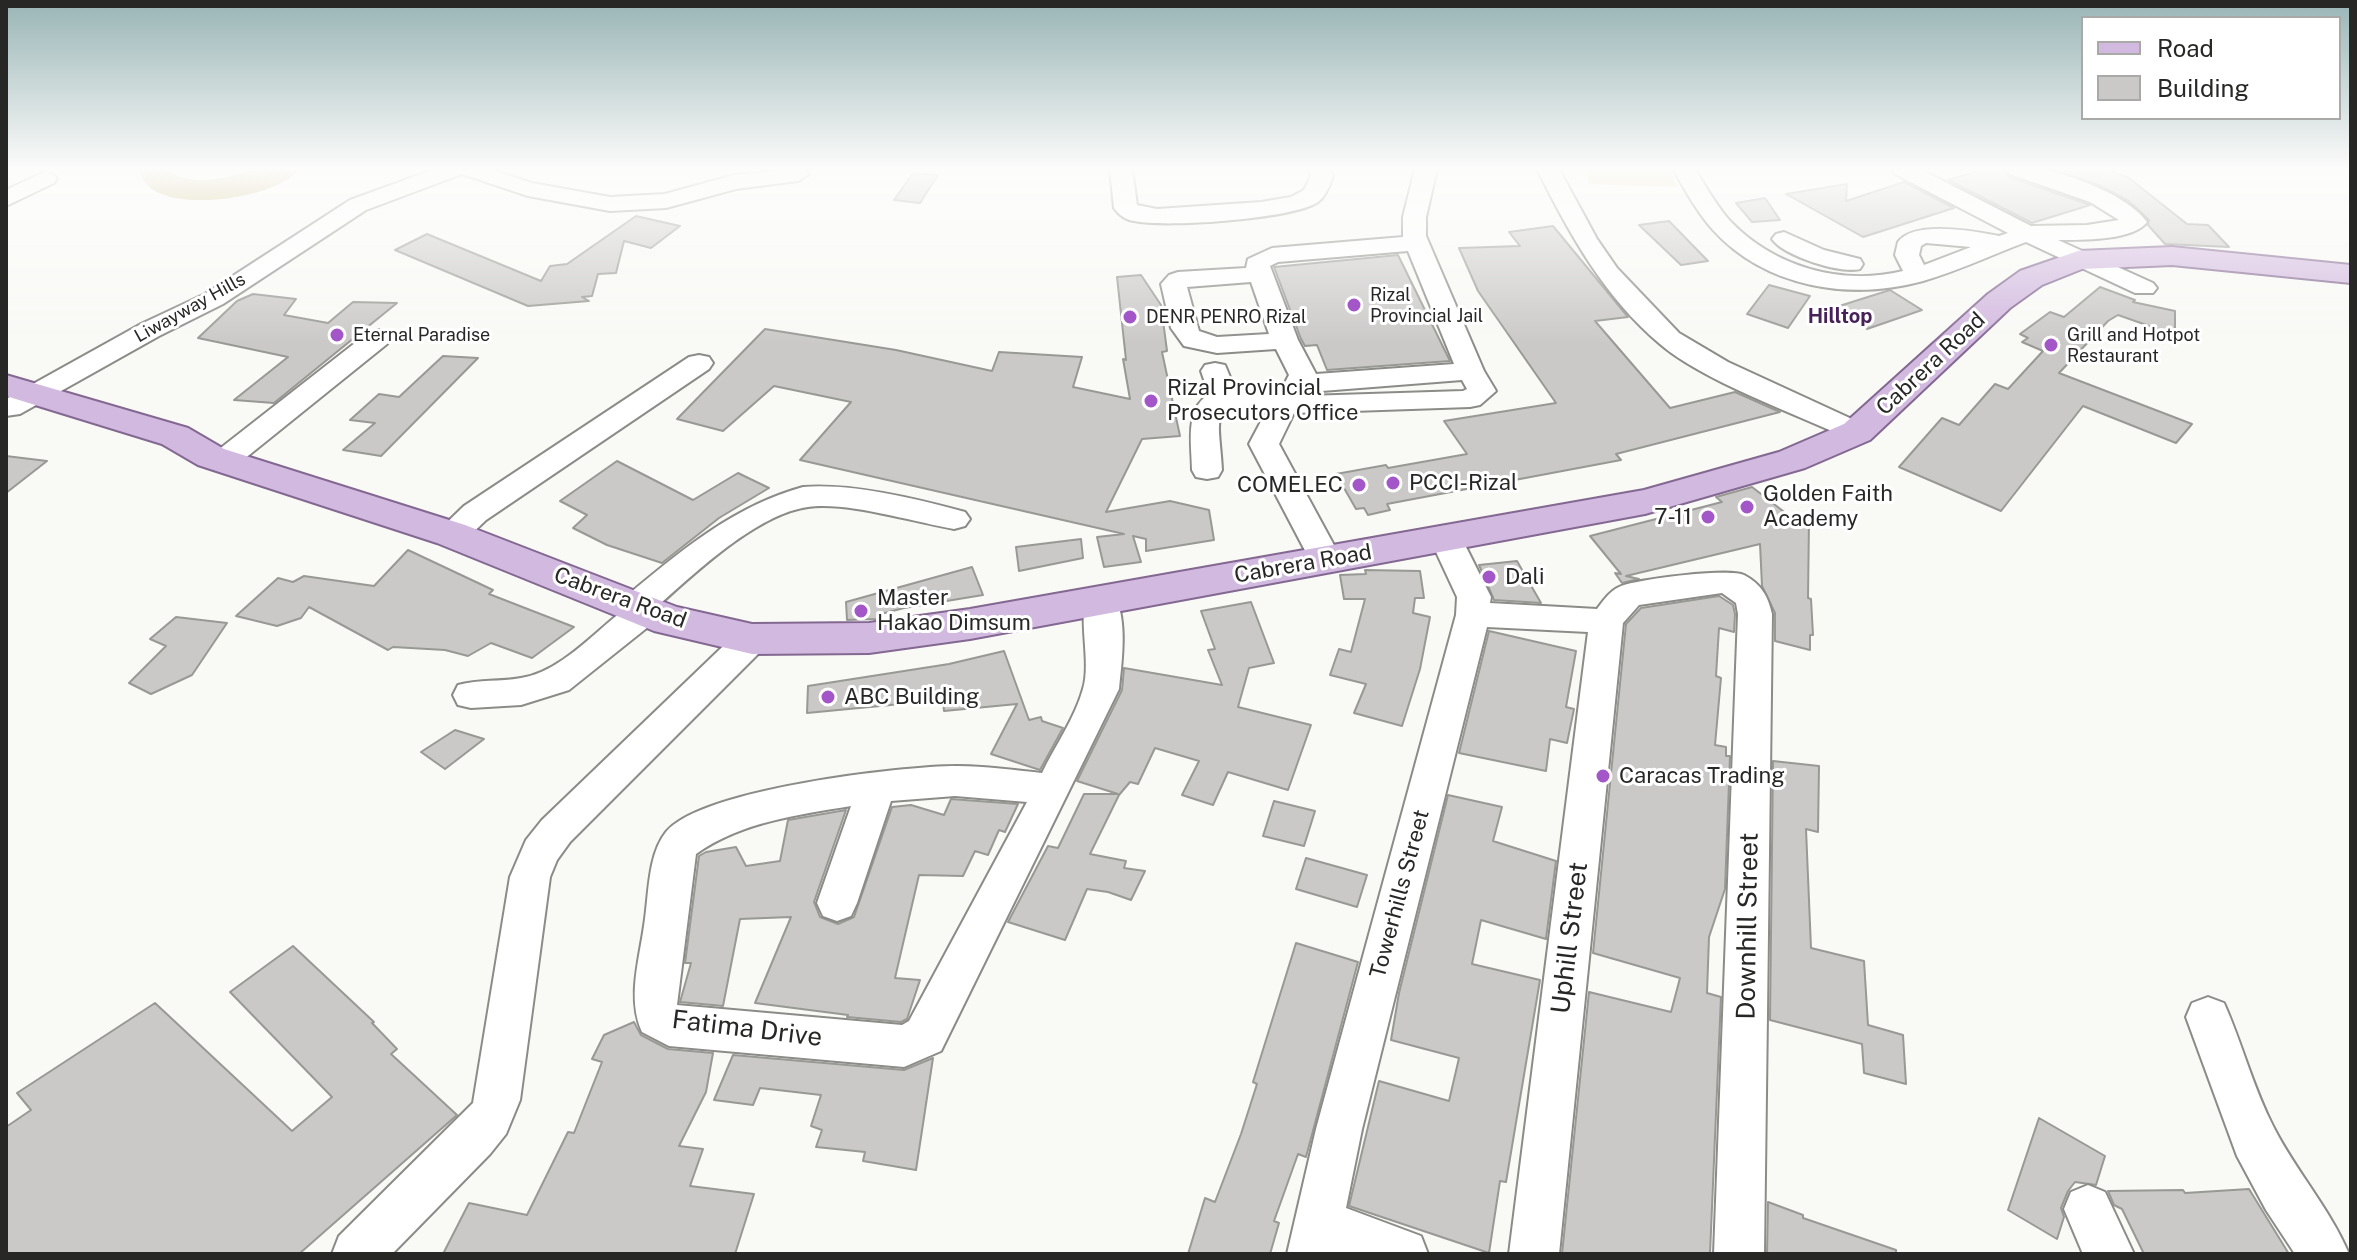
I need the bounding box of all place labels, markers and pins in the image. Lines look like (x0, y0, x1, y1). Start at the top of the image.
place label: Rizal Provincial Jail (1370, 284, 1483, 326)
marker: Rizal Provincial Jail (1345, 296, 1363, 314)
place label: DENR PENRO Rizal (1146, 306, 1306, 328)
marker: DENR PENRO Rizal (1121, 308, 1139, 326)
place label: Eternal Paradise (353, 324, 490, 346)
place label: Grill and Hotpot Restaurant (2067, 324, 2200, 366)
marker: Eternal Paradise (328, 326, 346, 344)
marker: Grill and Hotpot Restaurant (2042, 336, 2060, 354)
place label: Rizal Provincial Prosecutors Office (1167, 375, 1358, 426)
marker: Rizal Provincial Prosecutors Office (1142, 392, 1160, 410)
place label: PCCI-Rizal (1409, 470, 1518, 496)
place label: COMELEC (1237, 472, 1343, 498)
marker: PCCI-Rizal (1384, 474, 1402, 492)
marker: COMELEC (1350, 476, 1368, 494)
place label: Golden Faith Academy (1763, 481, 1893, 532)
marker: Golden Faith Academy (1738, 498, 1756, 516)
place label: 7-11 (1654, 504, 1692, 530)
marker: 7-11 (1699, 508, 1717, 526)
place label: Dali (1505, 564, 1544, 590)
marker: Dali (1480, 568, 1498, 586)
place label: Master Hakao Dimsum (877, 585, 1031, 636)
marker: Master Hakao Dimsum (852, 602, 870, 620)
place label: ABC Building (844, 684, 979, 710)
marker: ABC Building (819, 688, 837, 706)
place label: Caracas Trading (1619, 763, 1785, 789)
marker: Caracas Trading (1594, 767, 1612, 785)

